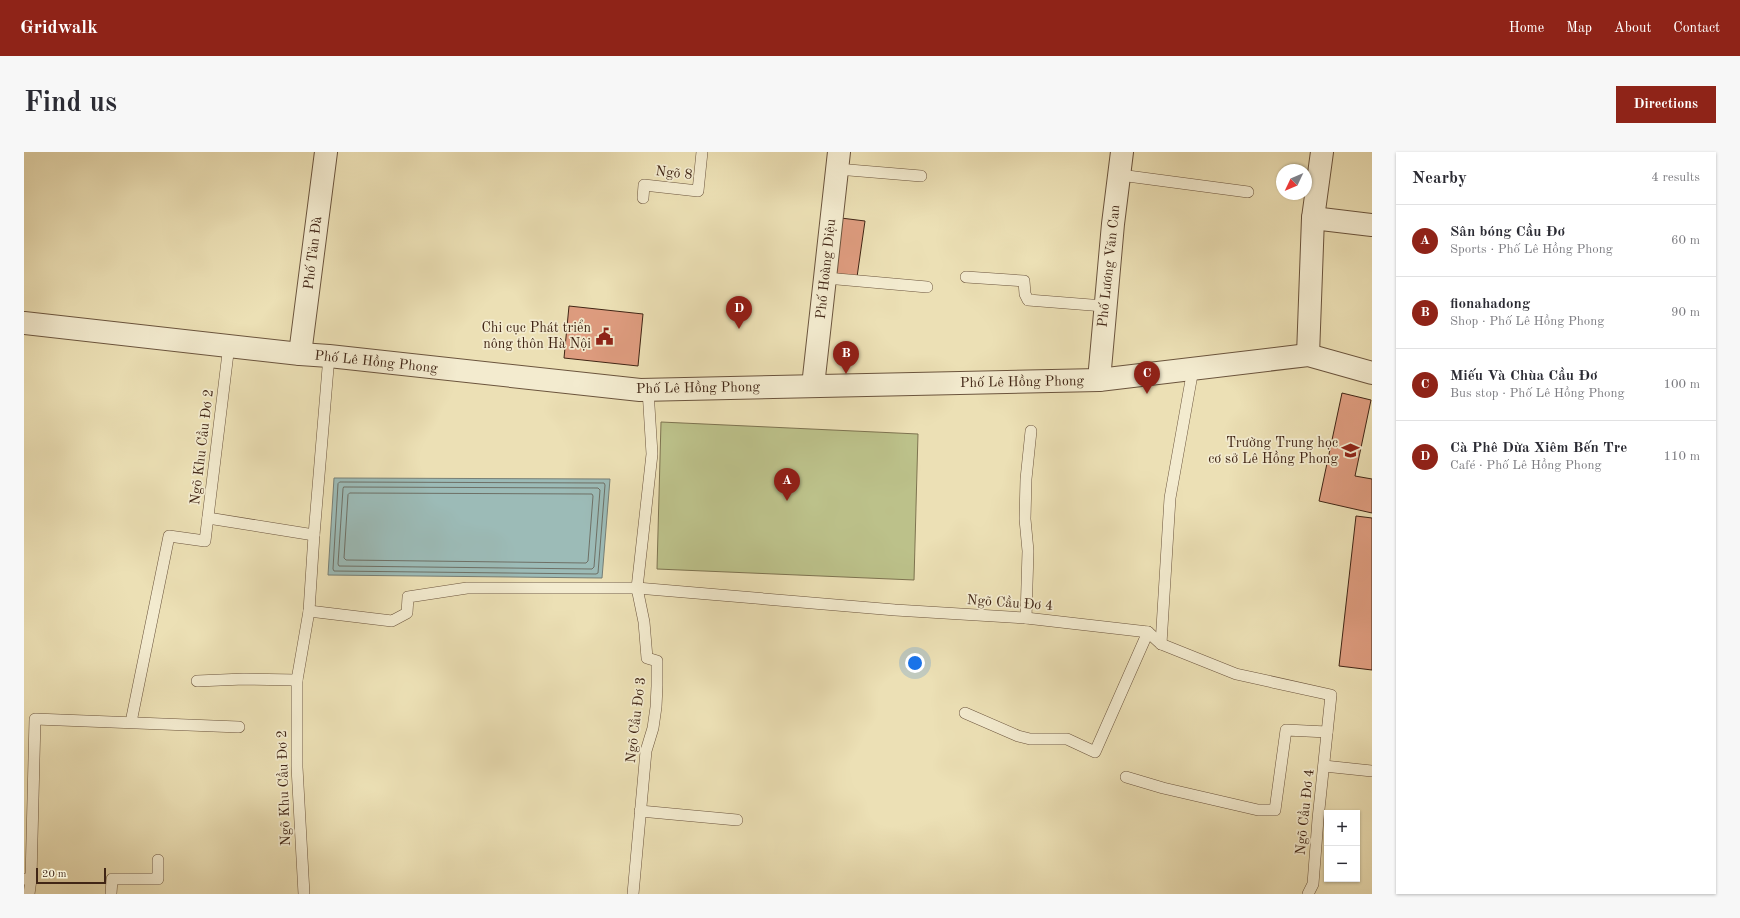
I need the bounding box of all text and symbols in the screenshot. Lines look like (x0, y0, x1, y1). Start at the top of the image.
text: Gridwalk (20, 19, 98, 38)
text: Home (1509, 21, 1544, 35)
text: Map (1566, 21, 1592, 35)
text: About (1614, 21, 1651, 35)
text: Contact (1673, 21, 1720, 35)
button: Directions (1616, 86, 1716, 123)
text: Find us (24, 90, 117, 118)
street label: Ngõ 8 (655, 164, 693, 182)
north arrow (1276, 164, 1312, 200)
text: Nearby (1412, 170, 1467, 187)
text: 4 results (1651, 171, 1700, 184)
street label: Phố Lương Văn Can (1095, 204, 1122, 328)
street label: Phố Tản Đà (301, 215, 324, 290)
street label: Phố Hoàng Diệu (813, 218, 838, 320)
text: Sân bóng Cầu Đơ (1450, 225, 1565, 240)
text: A (1420, 234, 1430, 247)
text: 60 m (1671, 234, 1700, 247)
text: Sports · Phố Lê Hồng Phong (1450, 243, 1613, 256)
pin: D (726, 296, 752, 329)
text: fionahadong (1450, 297, 1530, 312)
text: B (1420, 306, 1430, 319)
text: 90 m (1671, 306, 1700, 319)
text: Shop · Phố Lê Hồng Phong (1450, 315, 1604, 328)
place label: Chi cục Phát triển nông thôn Hà Nội (481, 319, 591, 351)
public building icon: Chi cục Phát triển nông thôn Hà Nội (594, 326, 614, 346)
pin: B (833, 341, 859, 374)
street label: Phố Lê Hồng Phong (314, 347, 439, 375)
pin: C (1134, 361, 1160, 394)
text: Miếu Và Chùa Cầu Đơ (1450, 369, 1598, 384)
street label: Phố Lê Hồng Phong (960, 372, 1085, 390)
street label: Phố Lê Hồng Phong (636, 378, 761, 396)
text: C (1421, 378, 1429, 391)
text: 100 m (1663, 378, 1700, 391)
text: Bus stop · Phố Lê Hồng Phong (1450, 387, 1625, 400)
street label: Ngõ Khu Cầu Đơ 2 (186, 388, 216, 506)
place label: Trường Trung học cơ sở Lê Hồng Phong (1208, 436, 1338, 466)
school or university icon: Trường Trung học cơ sở Lê Hồng Phong (1341, 441, 1361, 461)
text: Cà Phê Dừa Xiêm Bến Tre (1450, 441, 1627, 456)
text: D (1420, 450, 1430, 463)
text: 110 m (1663, 450, 1700, 463)
text: Café · Phố Lê Hồng Phong (1450, 459, 1601, 472)
pin: A (774, 468, 800, 501)
street label: Ngõ Cầu Đơ 4 (966, 591, 1054, 613)
your location (905, 653, 925, 673)
street label: Ngõ Cầu Đơ 3 (622, 676, 648, 764)
street label: Ngõ Khu Cầu Đơ 2 (273, 730, 293, 846)
street label: Ngõ Cầu Đơ 4 (1292, 768, 1316, 856)
map controls (1324, 810, 1360, 882)
button: + (1324, 810, 1360, 846)
button: − (1324, 846, 1360, 882)
scale bar (36, 866, 106, 885)
text: 20 m (42, 869, 67, 880)

